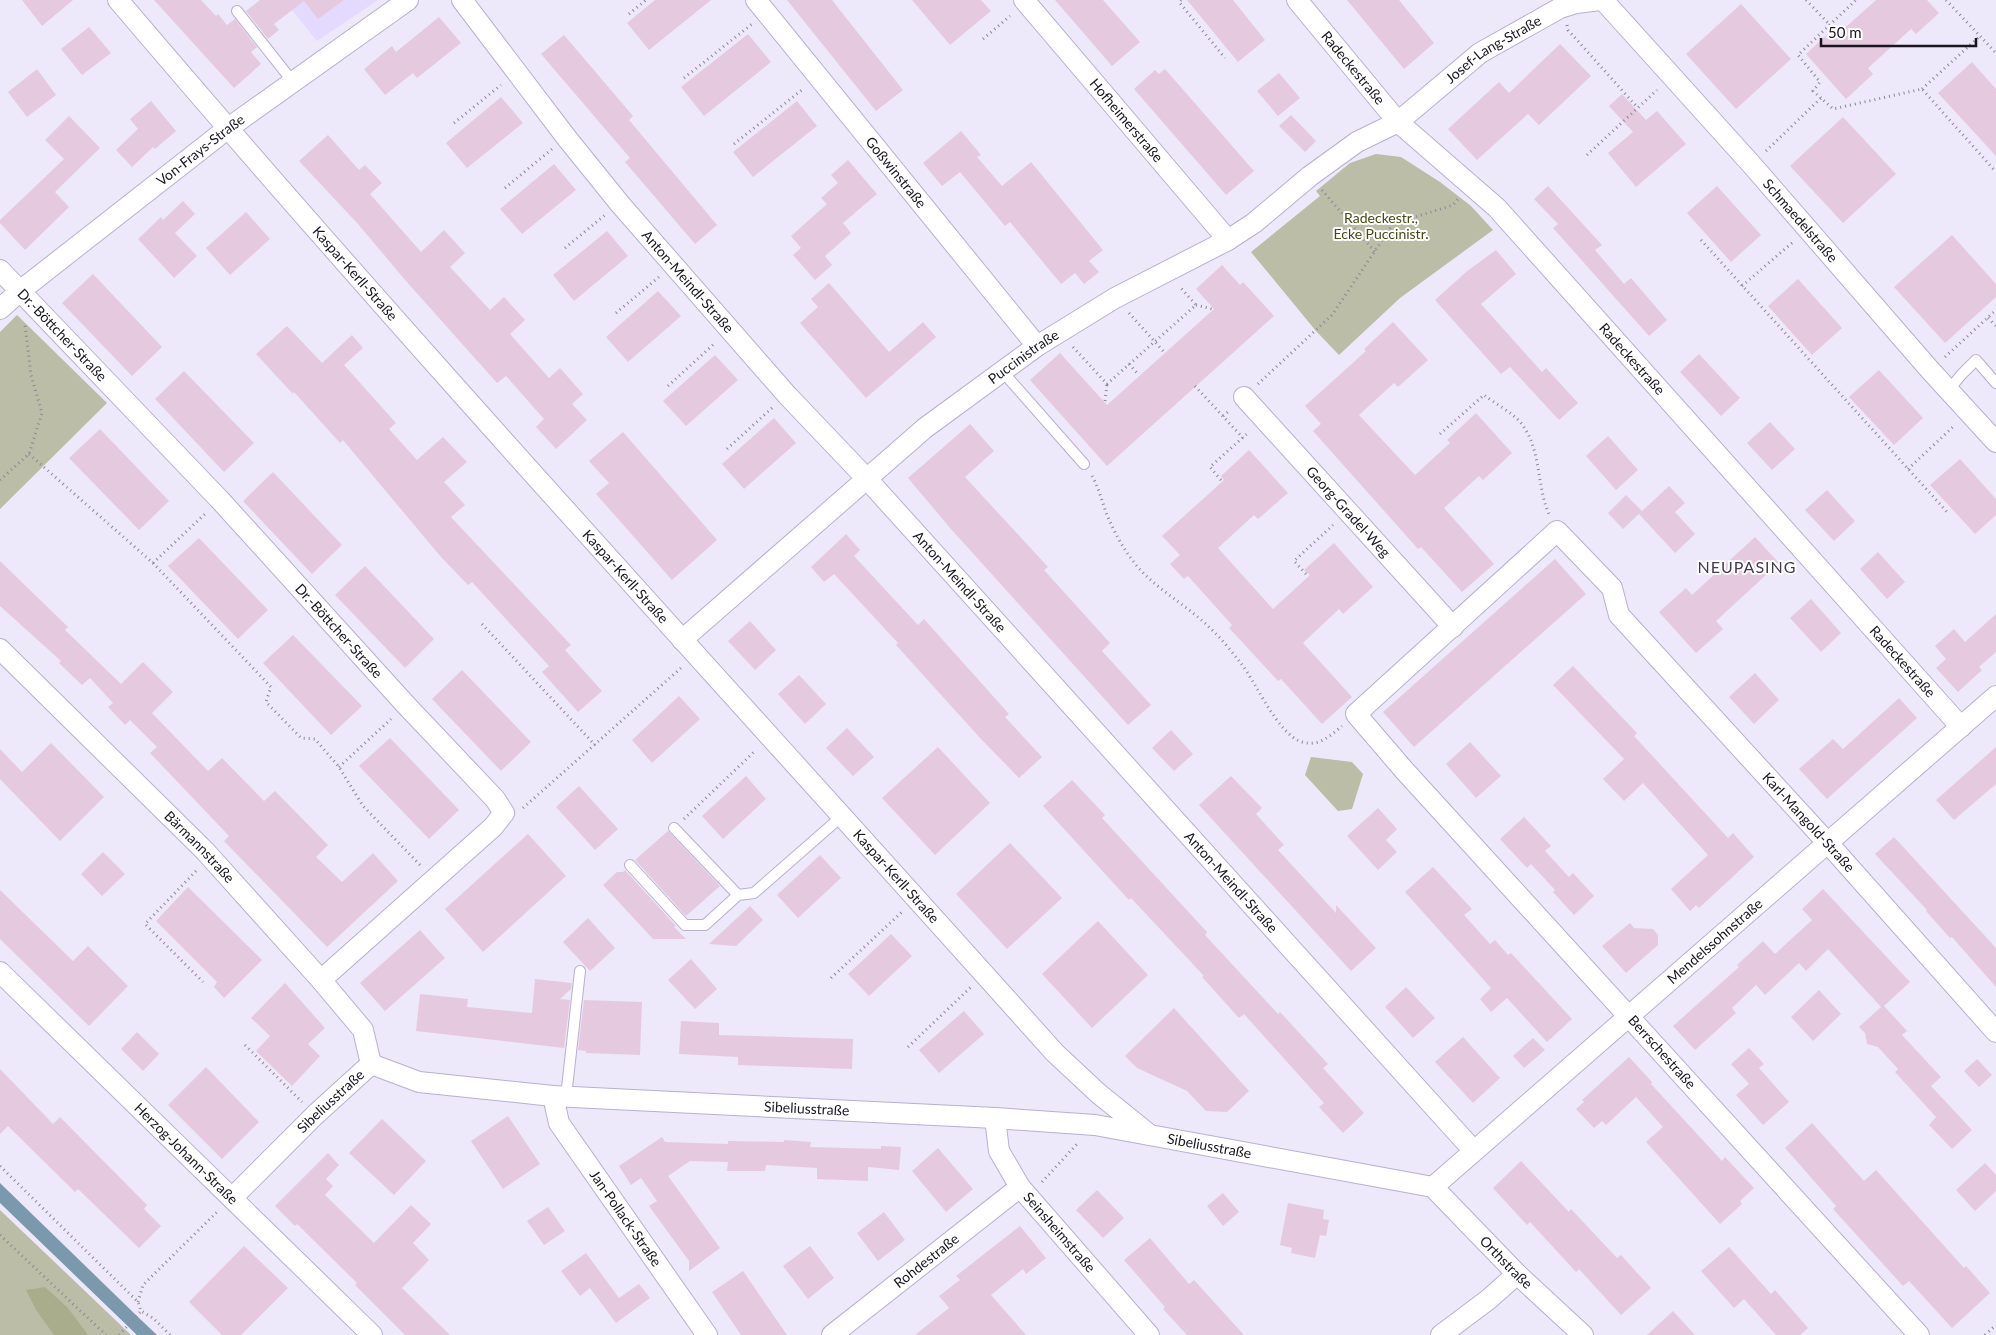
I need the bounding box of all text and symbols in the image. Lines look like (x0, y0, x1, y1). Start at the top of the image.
street label: Josef-Lang-Straße (1442, 11, 1544, 86)
scale bar (1821, 15, 1976, 47)
text: 50 m (1828, 23, 1862, 41)
street label: Radeckestraße (1318, 27, 1389, 108)
street label: Hofheimerstraße (1086, 75, 1167, 165)
street label: Von-Frays-Straße (153, 110, 248, 189)
street label: Goßwinstraße (862, 133, 930, 211)
street label: Schmaedelstraße (1760, 175, 1842, 266)
park label: Radeckestr., Ecke Puccinistr. (1334, 209, 1428, 242)
street label: Kaspar-Kerll-Straße (309, 223, 401, 324)
street label: Anton-Meindl-Straße (639, 226, 738, 336)
street label: Dr.-Böttcher-Straße (14, 285, 111, 384)
street label: Radeckestraße (1596, 319, 1669, 398)
street label: Puccinistraße (984, 326, 1062, 387)
street label: Georg-Gradel-Weg (1303, 462, 1394, 560)
street label: Kaspar-Kerll-Straße (579, 526, 672, 626)
street label: Anton-Meindl-Straße (910, 527, 1010, 635)
district label: NEUPASING (1698, 557, 1796, 576)
street label: Dr.-Böttcher-Straße (292, 580, 386, 681)
street label: Radeckestraße (1867, 622, 1939, 701)
street label: Karl-Mangold-Straße (1759, 769, 1859, 875)
street label: Bärmannstraße (161, 807, 238, 886)
street label: Kaspar-Kerll-Straße (850, 826, 943, 926)
street label: Anton-Meindl-Straße (1181, 828, 1282, 936)
street label: Mendelssohnstraße (1663, 895, 1766, 987)
street label: Berrschestraße (1625, 1011, 1700, 1092)
street label: Sibeliusstraße (293, 1066, 367, 1136)
street label: Sibeliusstraße (764, 1098, 850, 1119)
street label: Herzog-Johann-Straße (131, 1099, 242, 1207)
street label: Sibeliusstraße (1166, 1129, 1253, 1162)
street label: Jan-Pollack-Straße (586, 1167, 666, 1270)
street label: Seinsheimstraße (1020, 1188, 1099, 1276)
street label: Rohdestraße (890, 1230, 962, 1291)
street label: Orthstraße (1477, 1232, 1536, 1292)

